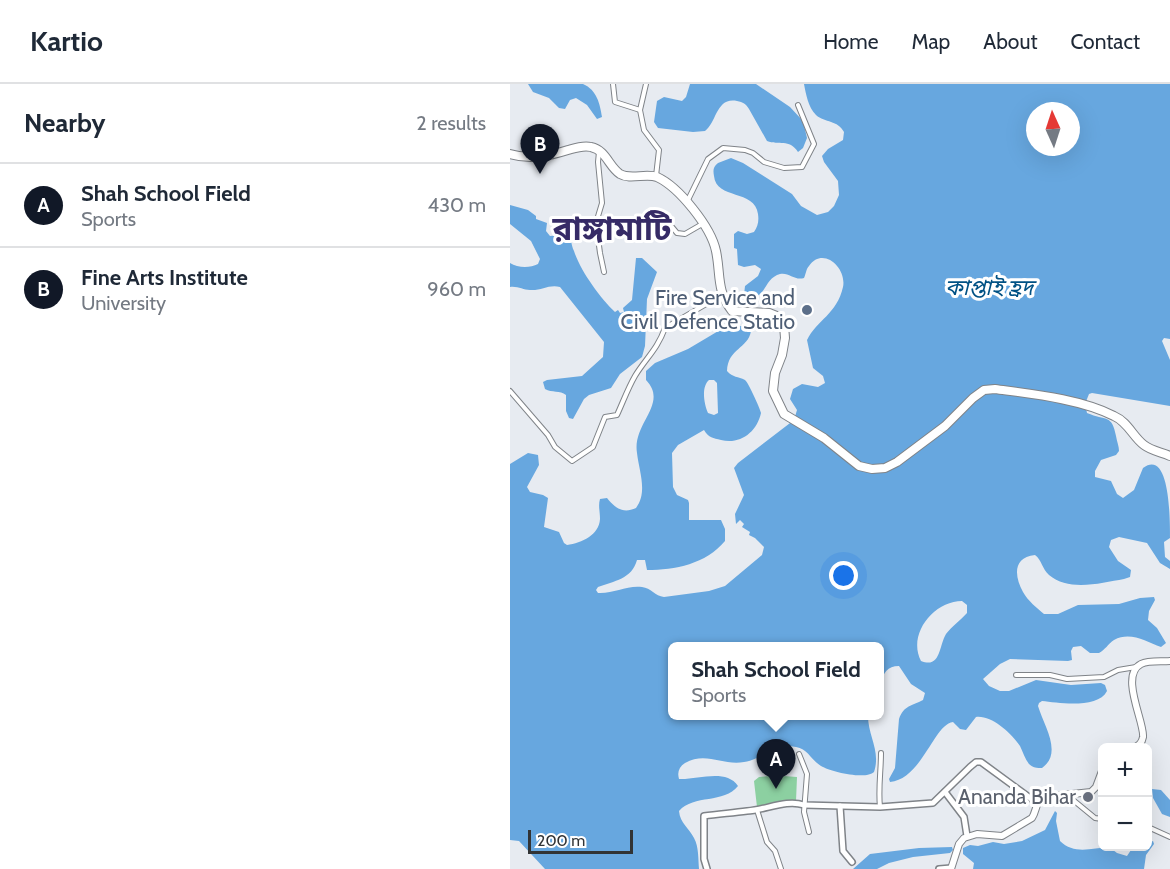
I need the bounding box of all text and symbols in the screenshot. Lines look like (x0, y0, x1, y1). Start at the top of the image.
text: Kartio (30, 24, 103, 58)
text: Home (823, 29, 879, 54)
text: Map (912, 29, 950, 54)
text: About (983, 29, 1037, 54)
text: Contact (1070, 29, 1140, 54)
north arrow (1026, 102, 1080, 156)
text: Nearby (24, 107, 105, 139)
text: 2 results (416, 111, 486, 135)
pin: B (520, 124, 560, 174)
text: Shah School Field (81, 180, 251, 207)
text: A (37, 193, 50, 217)
text: 430 m (428, 193, 486, 217)
text: Sports (81, 207, 136, 231)
district label: রাঙ্গামাটি (552, 208, 672, 248)
text: Fine Arts Institute (81, 264, 248, 291)
water label: কাপ্তাই হ্রদ (945, 274, 1037, 301)
text: B (37, 277, 50, 301)
text: 960 m (427, 277, 486, 301)
place label: Fire Service and Civil Defence Statio (621, 285, 795, 334)
text: University (81, 291, 166, 315)
marker: Fire Service and Civil Defence Statio (800, 303, 814, 317)
your location (829, 561, 858, 590)
popup (668, 642, 884, 720)
text: Shah School Field (691, 656, 861, 683)
text: Sports (691, 683, 746, 707)
pin: A (756, 740, 796, 789)
map controls (1098, 743, 1152, 851)
button: + (1098, 743, 1152, 797)
place label: Ananda Bihar (958, 784, 1076, 809)
marker: Ananda Bihar (1081, 790, 1095, 804)
button: − (1098, 797, 1152, 851)
scale bar (528, 827, 633, 854)
text: 200 m (537, 831, 585, 850)

